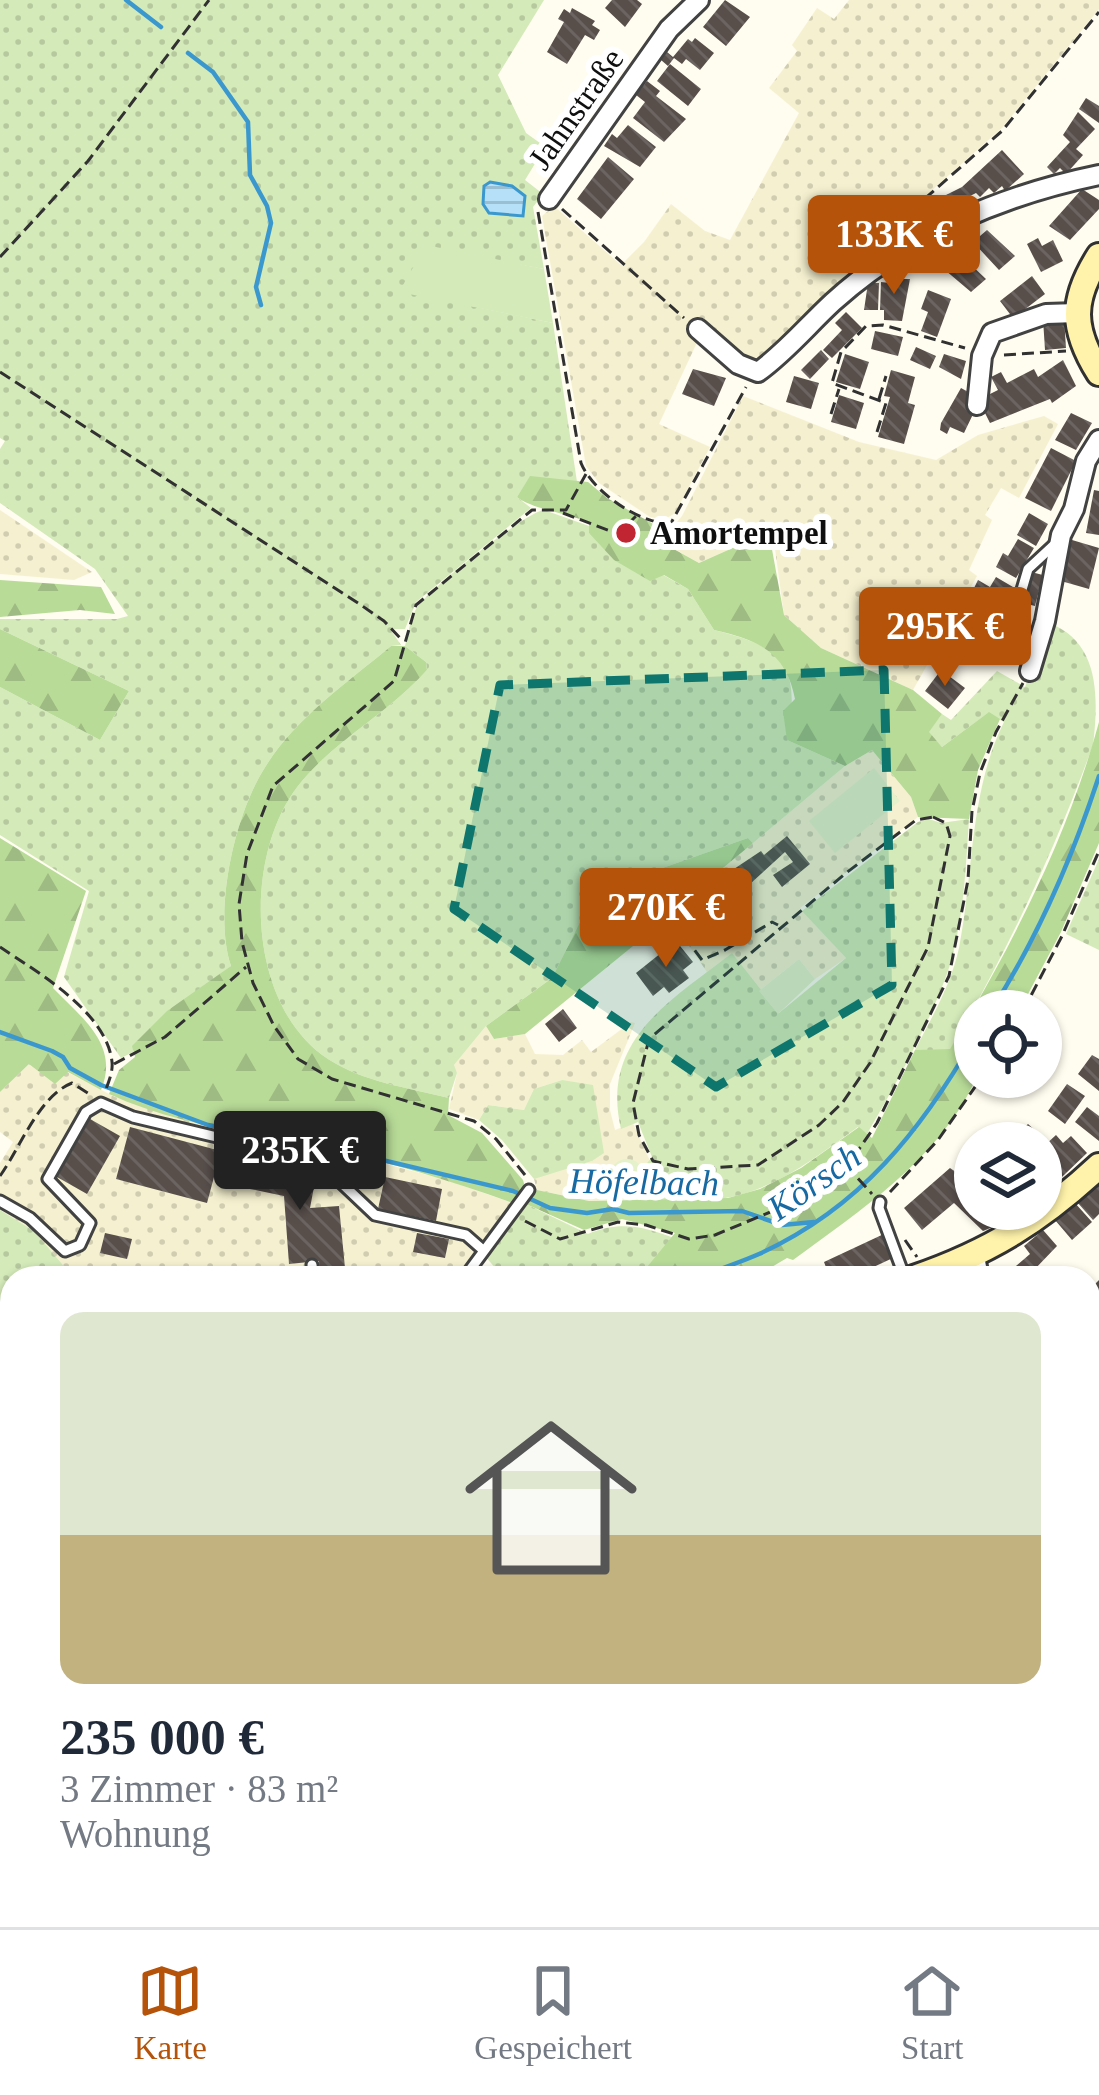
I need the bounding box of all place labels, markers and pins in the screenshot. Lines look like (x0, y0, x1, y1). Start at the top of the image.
pin: 133K € (796, 195, 992, 297)
place label: Amortempel (650, 515, 828, 551)
marker: Amortempel (613, 520, 639, 546)
pin: 295K € (847, 587, 1043, 689)
pin: 270K € (568, 868, 764, 970)
pin: 235K € (202, 1111, 398, 1213)

